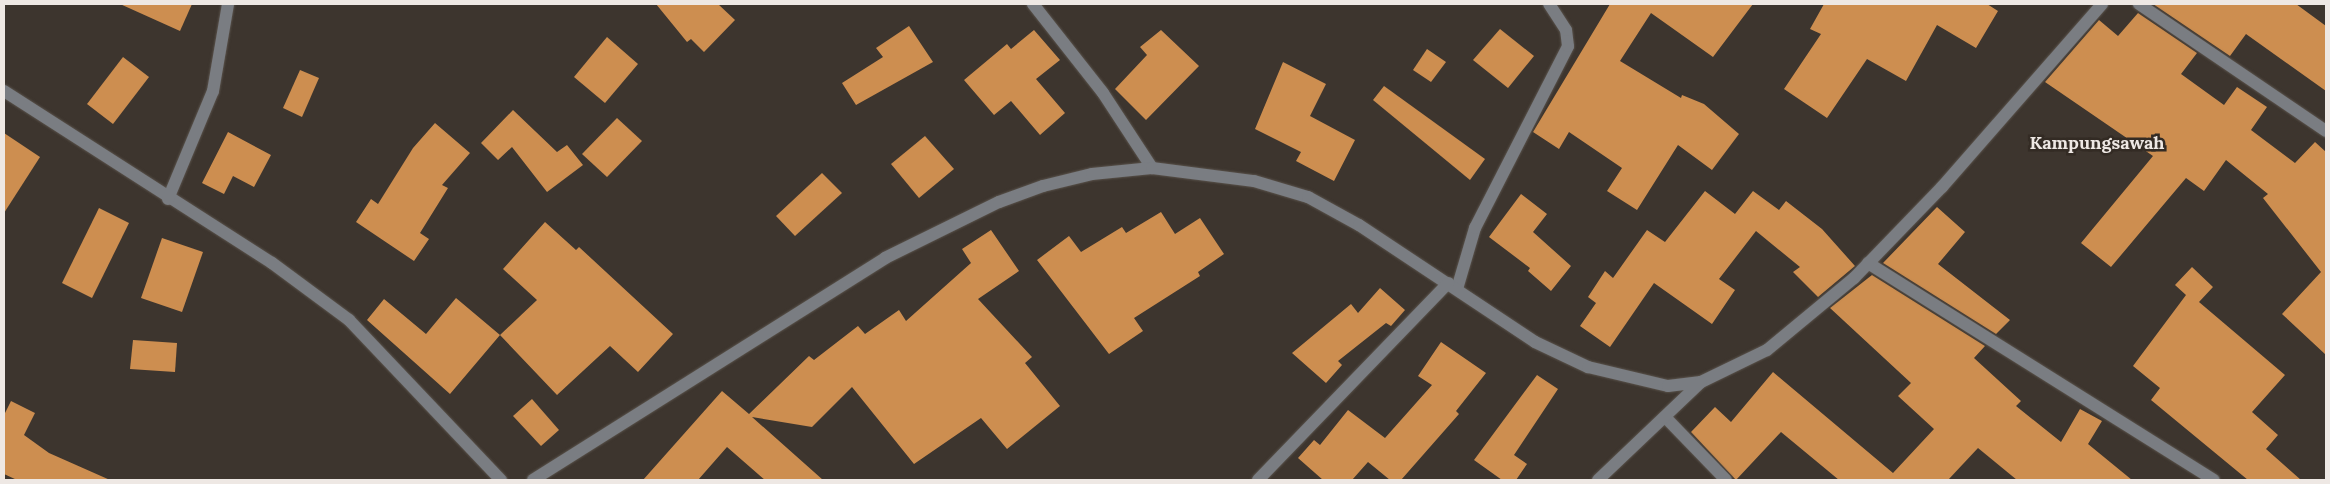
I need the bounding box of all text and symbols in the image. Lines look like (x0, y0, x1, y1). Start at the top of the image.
district label: Kampungsawah (2029, 132, 2165, 154)

